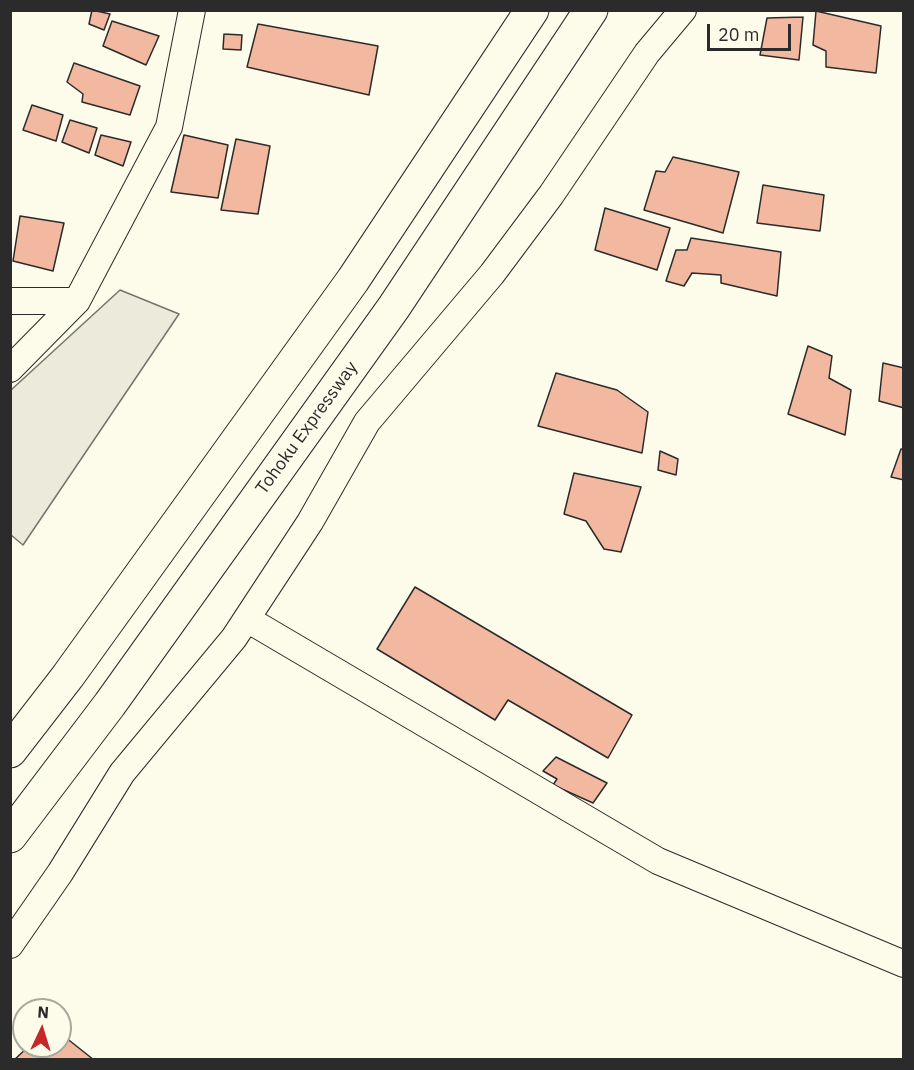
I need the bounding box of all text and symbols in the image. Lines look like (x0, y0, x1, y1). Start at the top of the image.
scale bar (710, 12, 794, 50)
text: 20 m (718, 23, 760, 46)
street label: Tohoku Expressway (251, 357, 363, 499)
north arrow (12, 998, 72, 1058)
text: N (37, 1002, 50, 1022)

